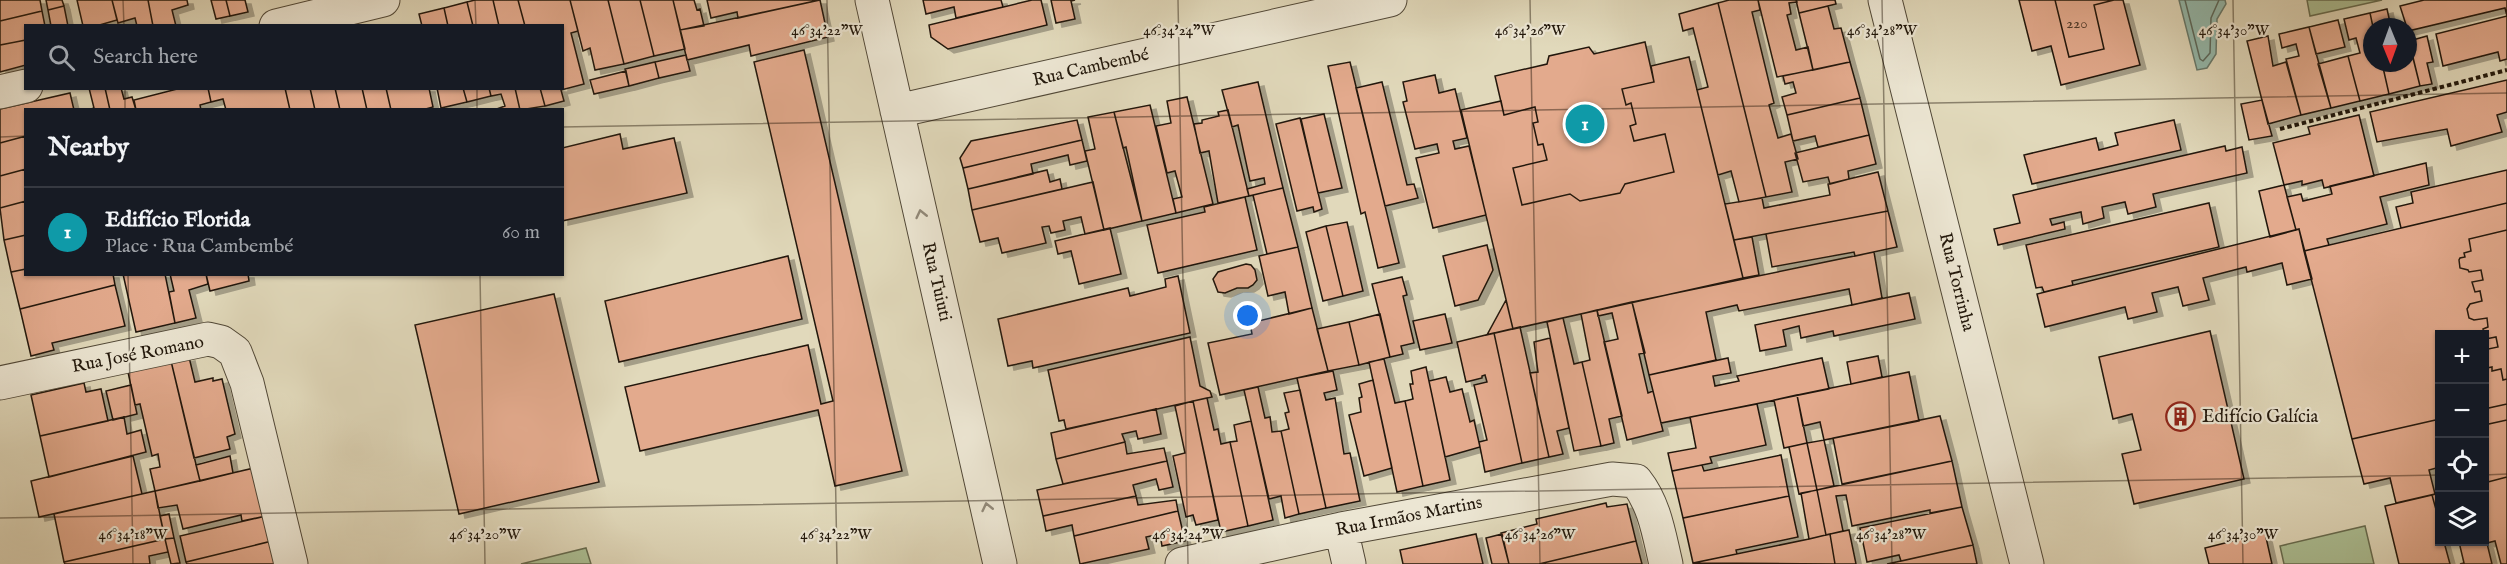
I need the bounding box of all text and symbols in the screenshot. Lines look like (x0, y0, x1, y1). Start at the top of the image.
house number: 220 (2066, 14, 2088, 33)
north arrow (2363, 18, 2417, 72)
text: 46°34'22"W (791, 21, 863, 40)
text: 46°34'24"W (1143, 21, 1216, 40)
text: 46°34'26"W (1495, 21, 1566, 40)
text: 46°34'28"W (1847, 21, 1918, 40)
text: 46°34'30"W (2199, 21, 2270, 40)
search box (24, 24, 564, 90)
icon: search (45, 41, 78, 74)
text: Search here (93, 43, 198, 71)
street label: Rua Cambembé (1031, 43, 1151, 93)
pin: 1 (1566, 102, 1604, 146)
text: Nearby (48, 131, 129, 164)
text: Edifício Florida (105, 206, 250, 234)
one-way arrow (915, 210, 928, 220)
text: 1 (64, 220, 71, 245)
text: 60 m (502, 220, 540, 245)
street label: Rua Torrinha (1933, 230, 1979, 334)
text: Place · Rua Cambembé (105, 234, 294, 259)
street label: Rua Tuiuti (916, 240, 956, 324)
your location (1233, 301, 1262, 330)
map controls (2435, 330, 2489, 546)
button: + (2435, 330, 2489, 384)
street label: Rua José Romano (70, 331, 206, 379)
button: − (2435, 384, 2489, 438)
building icon: Edifício Galícia (2165, 401, 2197, 433)
place label: Edifício Galícia (2202, 406, 2319, 429)
button: locate (2435, 438, 2489, 492)
street label: Rua Irmãos Martins (1334, 492, 1484, 542)
button: layers (2435, 492, 2489, 546)
one-way arrow (982, 502, 995, 512)
text: 46°34'18"W (99, 525, 168, 544)
text: 46°34'20"W (449, 525, 522, 544)
text: 46°34'22"W (800, 525, 872, 544)
text: 46°34'24"W (1152, 525, 1225, 544)
text: 46°34'26"W (1505, 525, 1576, 544)
text: 46°34'28"W (1856, 525, 1927, 544)
text: 46°34'30"W (2208, 525, 2279, 544)

